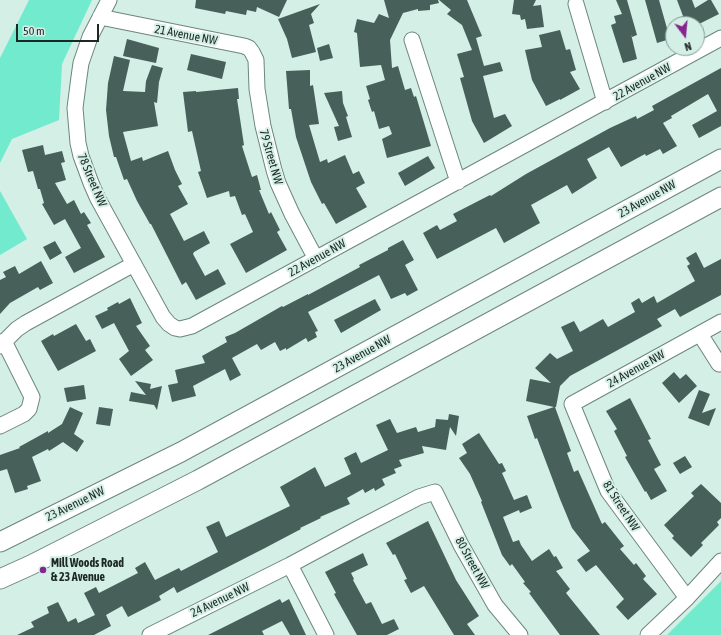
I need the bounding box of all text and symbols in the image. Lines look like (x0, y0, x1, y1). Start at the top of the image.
scale bar (18, 16, 101, 42)
north arrow (665, 16, 705, 56)
street label: 21 Avenue NW (153, 22, 219, 48)
text: 50 m (23, 24, 45, 38)
text: N (683, 40, 693, 53)
street label: 22 Avenue NW (611, 60, 673, 104)
street label: 79 Street NW (256, 128, 286, 186)
street label: 78 Street NW (74, 151, 110, 209)
street label: 23 Avenue NW (616, 177, 678, 221)
street label: 22 Avenue NW (286, 236, 348, 280)
street label: 23 Avenue NW (331, 332, 393, 376)
street label: 24 Avenue NW (605, 347, 667, 391)
street label: 81 Street NW (600, 478, 642, 534)
street label: 23 Avenue NW (43, 484, 107, 524)
street label: 80 Street NW (452, 535, 492, 591)
place label: Mill Woods Road & 23 Avenue (51, 556, 124, 584)
marker: Mill Woods Road & 23 Avenue (38, 565, 48, 575)
street label: 24 Avenue NW (188, 580, 252, 620)

